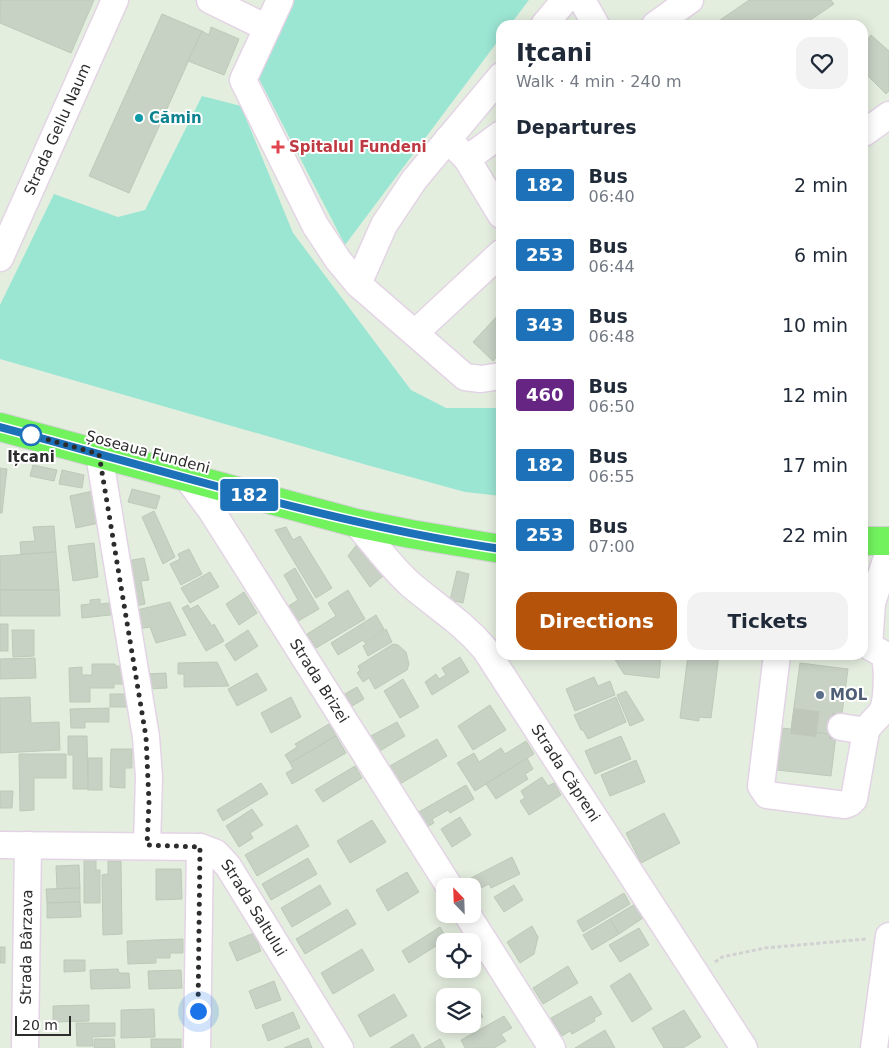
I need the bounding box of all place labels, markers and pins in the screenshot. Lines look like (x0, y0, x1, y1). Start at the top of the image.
place label: Cămin (149, 109, 202, 127)
marker: Cămin (133, 112, 145, 124)
place label: Spitalul Fundeni (289, 138, 427, 156)
marker: Spitalul Fundeni (271, 140, 285, 154)
marker: Ițcani (20, 424, 42, 446)
place label: Ițcani (7, 448, 55, 466)
place label: MOL (830, 686, 868, 704)
marker: MOL (814, 689, 826, 701)

